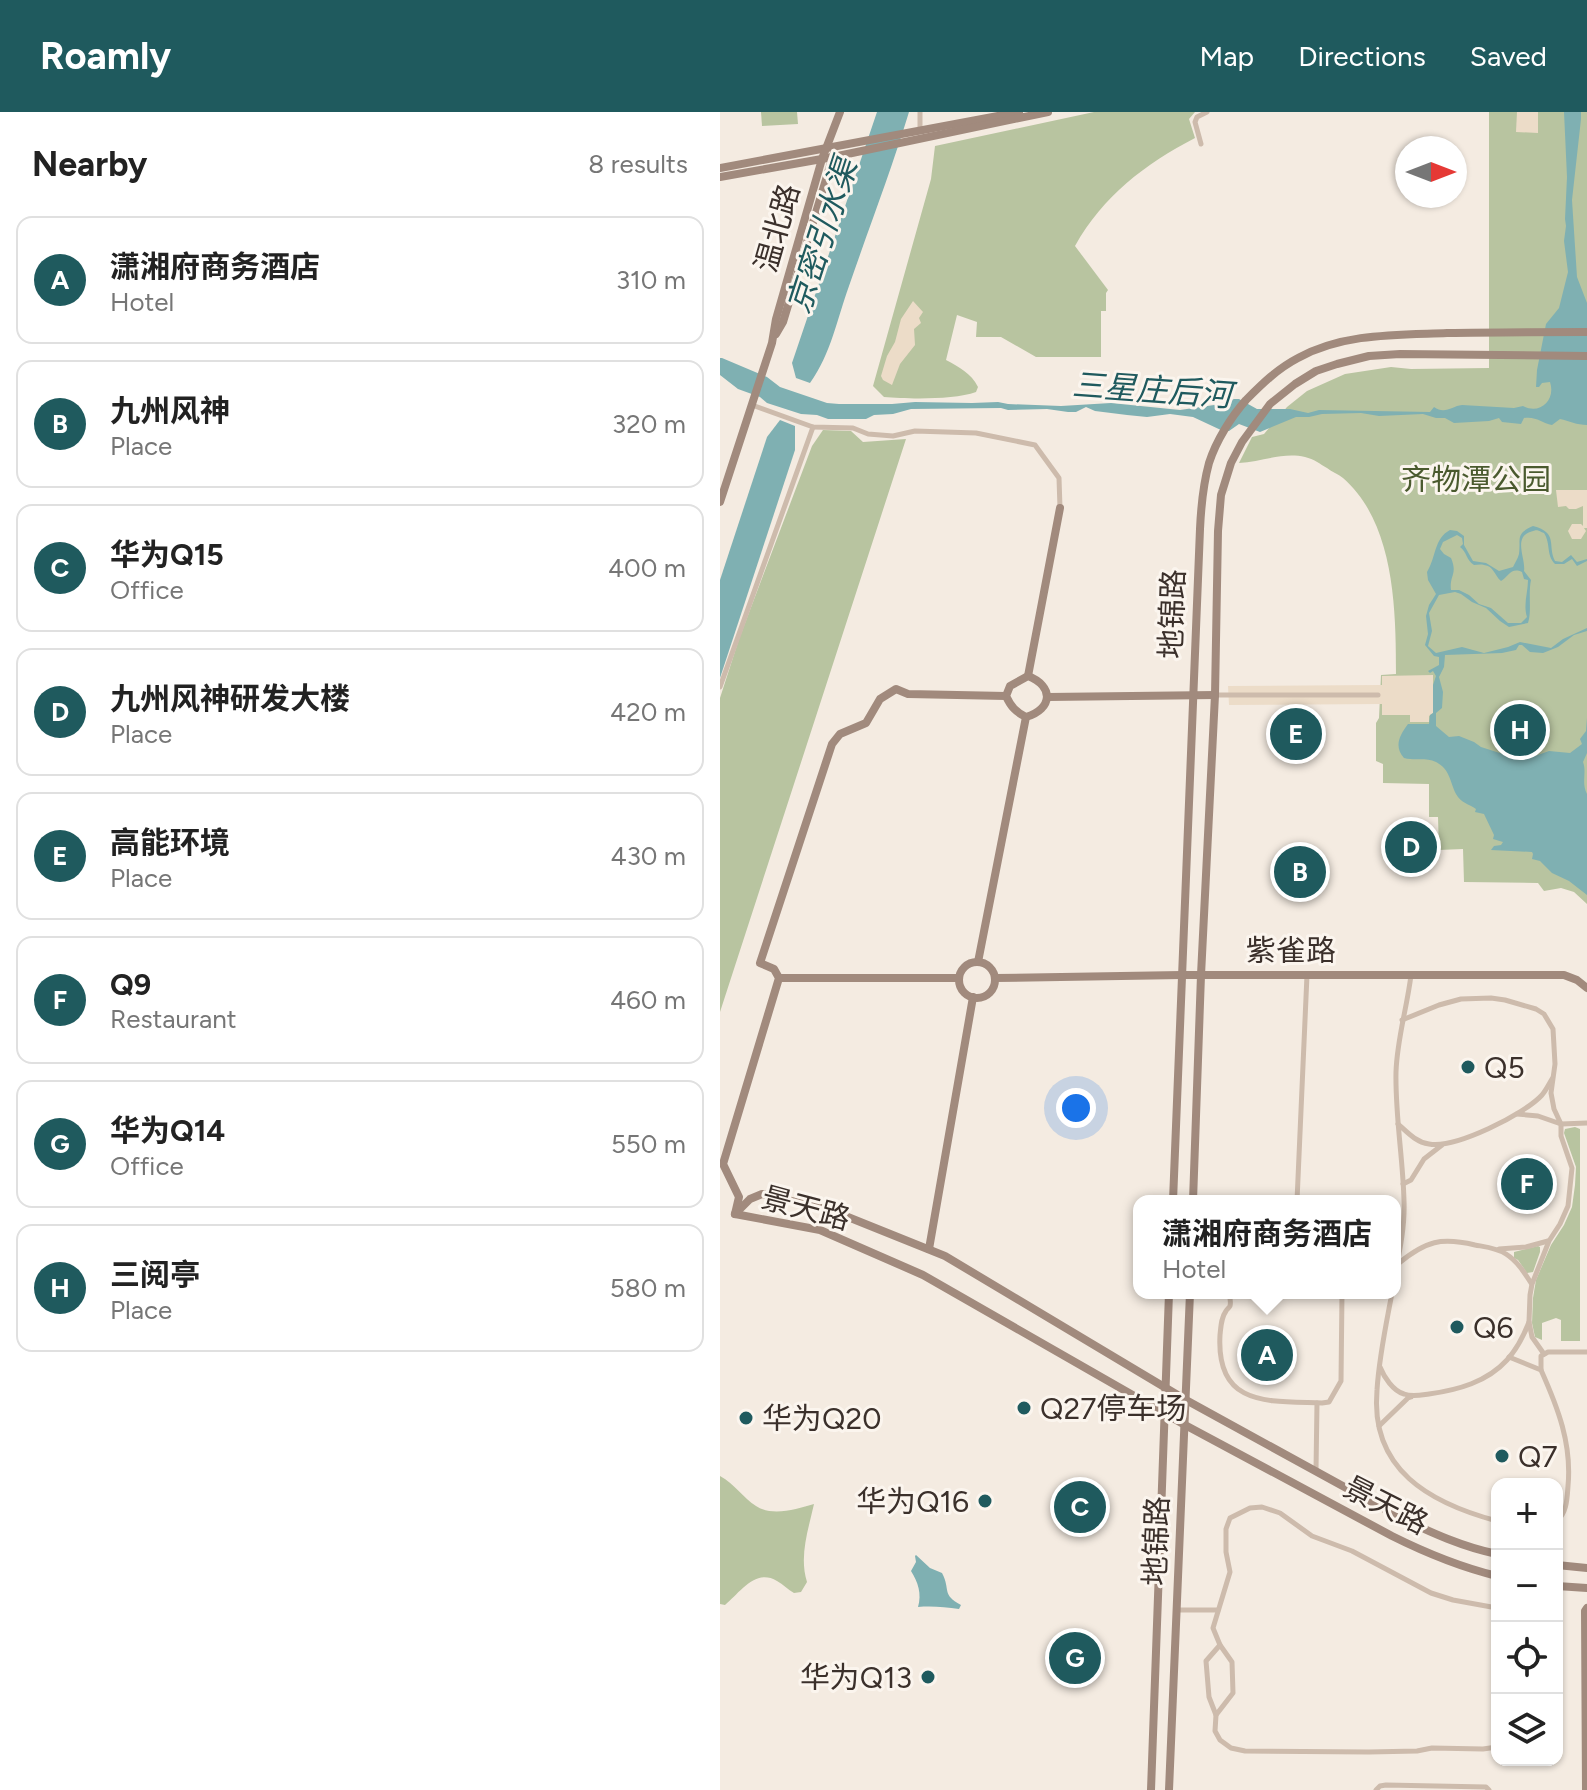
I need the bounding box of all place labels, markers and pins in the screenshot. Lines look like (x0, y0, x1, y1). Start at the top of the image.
pin: H (1494, 700, 1546, 760)
pin: E (1270, 704, 1322, 764)
pin: D (1385, 817, 1437, 877)
pin: B (1274, 842, 1326, 902)
place label: Q5 (1484, 1049, 1525, 1086)
marker: Q5 (1459, 1058, 1477, 1076)
pin: F (1501, 1154, 1553, 1214)
place label: Q6 (1473, 1309, 1513, 1346)
marker: Q6 (1448, 1318, 1466, 1336)
pin: A (1241, 1325, 1293, 1385)
place label: Q27停车场 (1040, 1390, 1186, 1427)
marker: Q27停车场 (1015, 1399, 1033, 1417)
place label: 华为Q20 (762, 1400, 881, 1437)
marker: 华为Q20 (737, 1409, 755, 1427)
place label: Q7 (1518, 1438, 1558, 1475)
marker: Q7 (1493, 1447, 1511, 1465)
pin: C (1054, 1477, 1106, 1537)
place label: 华为Q16 (856, 1483, 969, 1520)
marker: 华为Q16 (976, 1492, 994, 1510)
pin: G (1049, 1628, 1101, 1688)
place label: 华为Q13 (800, 1659, 912, 1696)
marker: 华为Q13 (919, 1668, 937, 1686)

